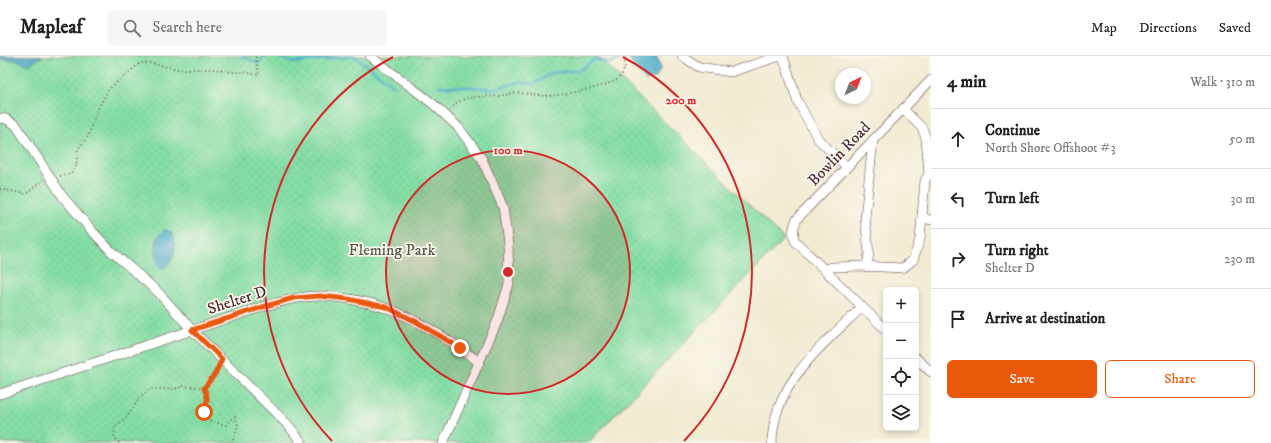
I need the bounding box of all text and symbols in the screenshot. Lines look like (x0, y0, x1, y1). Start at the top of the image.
search box (107, 10, 387, 46)
text: Mapleaf (20, 16, 83, 39)
icon: search (121, 17, 143, 39)
text: Search here (153, 18, 222, 37)
text: Map (1091, 19, 1117, 37)
text: Directions (1139, 19, 1197, 37)
text: Saved (1219, 19, 1251, 37)
north arrow (835, 68, 871, 104)
text: 4 min (947, 71, 986, 93)
text: Walk · 310 m (1190, 74, 1255, 90)
text: 200 m (666, 93, 696, 108)
street label: Bowlin Road (803, 118, 875, 190)
text: Continue (985, 121, 1040, 140)
icon: ahead (947, 128, 969, 150)
text: 50 m (1229, 131, 1255, 147)
text: North Shore Offshoot #3 (985, 140, 1116, 156)
text: 100 m (494, 143, 522, 158)
icon: left (947, 188, 969, 210)
text: Turn left (985, 189, 1039, 208)
text: 30 m (1231, 191, 1255, 207)
park label: Fleming Park (349, 240, 435, 260)
text: Turn right (985, 241, 1048, 260)
icon: right (947, 248, 969, 270)
text: 230 m (1224, 251, 1255, 267)
text: Shelter D (985, 260, 1035, 276)
centre of rings (501, 265, 515, 279)
street label: Shelter D (205, 281, 269, 319)
map controls (883, 287, 919, 431)
button: + (883, 287, 919, 323)
icon: arrive (947, 308, 969, 330)
text: Arrive at destination (985, 309, 1105, 328)
button: − (883, 323, 919, 359)
route end (451, 339, 469, 357)
button: locate (883, 359, 919, 395)
button: Save (947, 360, 1097, 398)
button: Share (1105, 360, 1255, 398)
button: layers (883, 395, 919, 431)
route start (195, 403, 213, 421)

